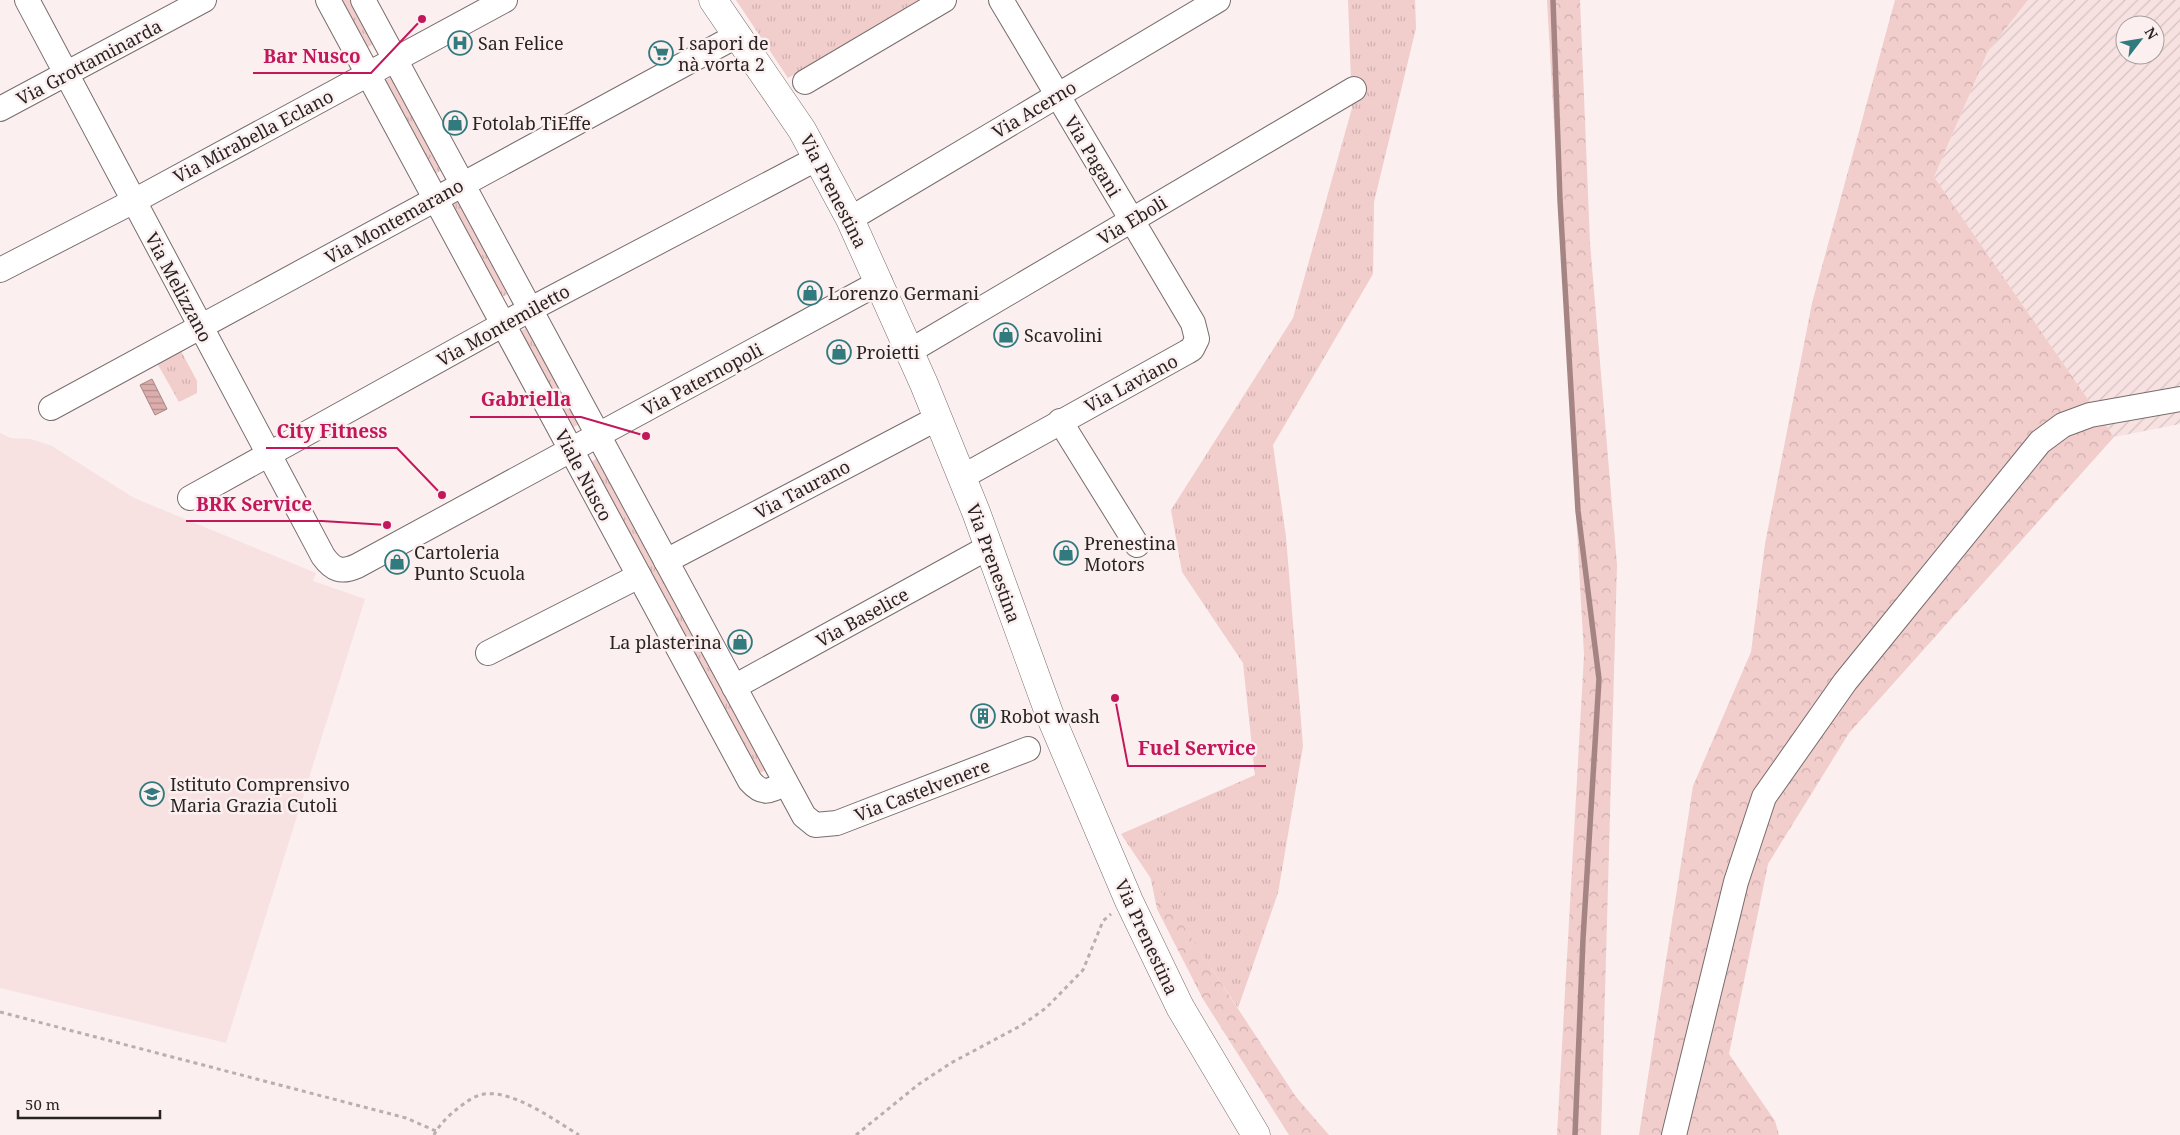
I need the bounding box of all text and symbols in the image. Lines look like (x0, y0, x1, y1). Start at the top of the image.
street label: Via Grottaminarda (12, 14, 166, 110)
north arrow (2115, 15, 2165, 65)
text: N (2141, 23, 2163, 43)
hospital icon: San Felice (447, 30, 473, 56)
place label: San Felice (478, 31, 564, 55)
place label: I sapori de nà vorta 2 (678, 31, 769, 76)
callout: Bar Nusco (253, 39, 371, 73)
supermarket icon: I sapori de nà vorta 2 (648, 40, 674, 66)
text: Bar Nusco (263, 43, 361, 69)
street label: Via Acerno (988, 75, 1080, 143)
street label: Via Mirabella Eclano (169, 84, 337, 188)
shop icon: Fotolab TiEffe (442, 110, 468, 136)
place label: Fotolab TiEffe (472, 111, 591, 135)
street label: Via Pagani (1059, 111, 1127, 201)
street label: Via Prenestina (795, 130, 873, 252)
street label: Via Montemarano (320, 173, 468, 269)
street label: Via Eboli (1093, 190, 1171, 250)
street label: Via Melizzano (140, 228, 218, 346)
street label: Via Montemiletto (432, 278, 574, 372)
shop icon: Lorenzo Germani (797, 280, 823, 306)
place label: Lorenzo Germani (828, 281, 979, 305)
shop icon: Scavolini (993, 322, 1019, 348)
place label: Scavolini (1024, 323, 1103, 347)
street label: Via Paternopoli (638, 337, 767, 421)
shop icon: Proietti (826, 339, 852, 365)
place label: Proietti (856, 340, 920, 364)
street label: Via Laviano (1080, 348, 1182, 418)
callout: Gabriella (470, 383, 581, 417)
text: Gabriella (481, 386, 571, 412)
callout: City Fitness (266, 414, 397, 448)
text: City Fitness (276, 418, 388, 444)
street label: Viale Nusco (550, 425, 618, 525)
street label: Via Taurano (750, 454, 854, 524)
callout: BRK Service (186, 487, 322, 521)
text: BRK Service (196, 491, 312, 517)
street label: Via Prenestina (961, 500, 1027, 626)
place label: Prenestina Motors (1084, 531, 1176, 576)
place label: Cartoleria Punto Scuola (414, 540, 526, 585)
shop icon: Prenestina Motors (1053, 540, 1079, 566)
shop icon: Cartoleria Punto Scuola (384, 549, 410, 575)
street label: Via Baselice (811, 582, 913, 652)
shop icon: La plasterina (727, 629, 753, 655)
place label: La plasterina (609, 630, 722, 654)
building icon: Robot wash (970, 703, 996, 729)
place label: Robot wash (1000, 704, 1100, 728)
callout: Fuel Service (1128, 732, 1266, 766)
text: Fuel Service (1138, 735, 1256, 761)
street label: Via Castelvenere (851, 753, 993, 827)
place label: Istituto Comprensivo Maria Grazia Cutoli (170, 772, 350, 817)
school or university icon: Istituto Comprensivo Maria Grazia Cutoli (139, 781, 165, 807)
street label: Via Prenestina (1110, 875, 1184, 999)
scale bar (18, 1088, 160, 1120)
text: 50 m (25, 1094, 60, 1114)

